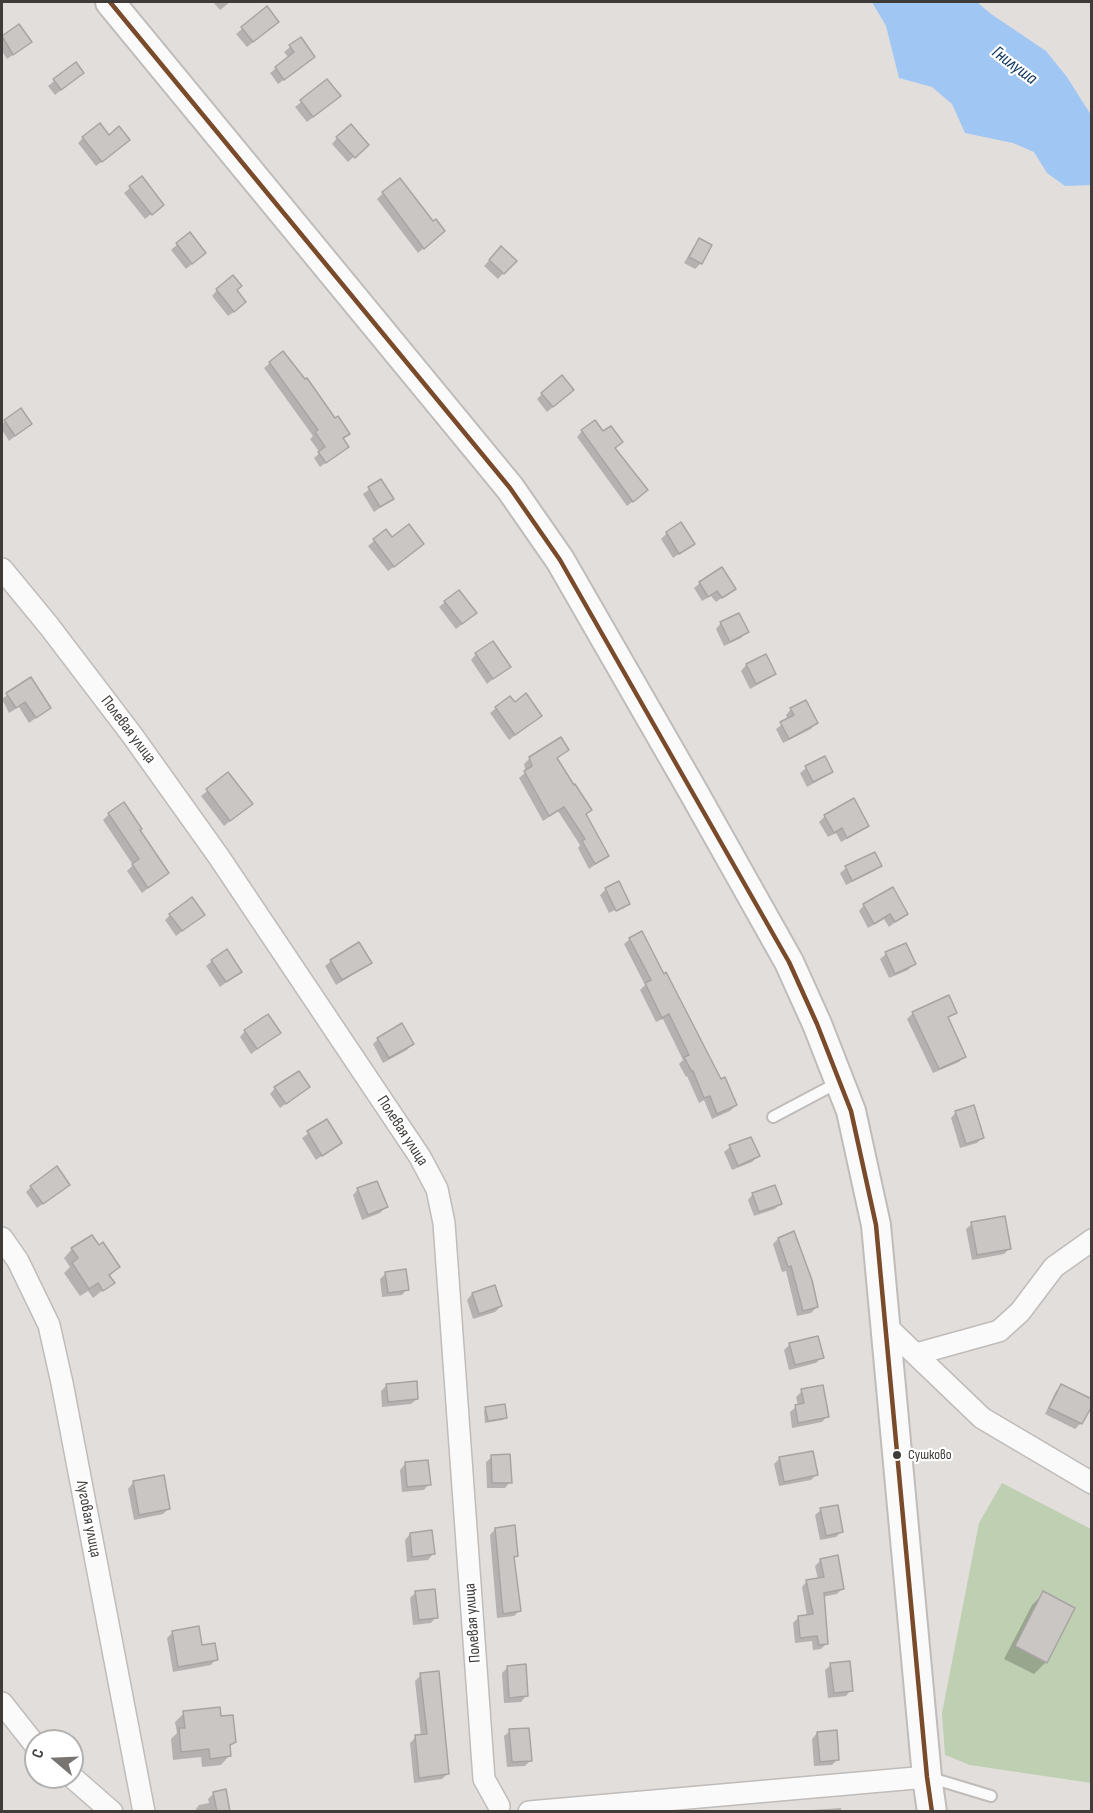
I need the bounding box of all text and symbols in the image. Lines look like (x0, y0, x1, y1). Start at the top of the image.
water label: Гнилуша (987, 42, 1041, 90)
street label: Полевая улица (96, 692, 160, 768)
street label: Полевая улица (372, 1092, 432, 1170)
place label: Сушково (908, 1447, 952, 1463)
marker: Сушково (891, 1449, 903, 1461)
street label: Луговая улица (71, 1479, 105, 1559)
street label: Полевая улица (461, 1583, 485, 1663)
north arrow (24, 1729, 84, 1789)
text: С (28, 1747, 49, 1761)

